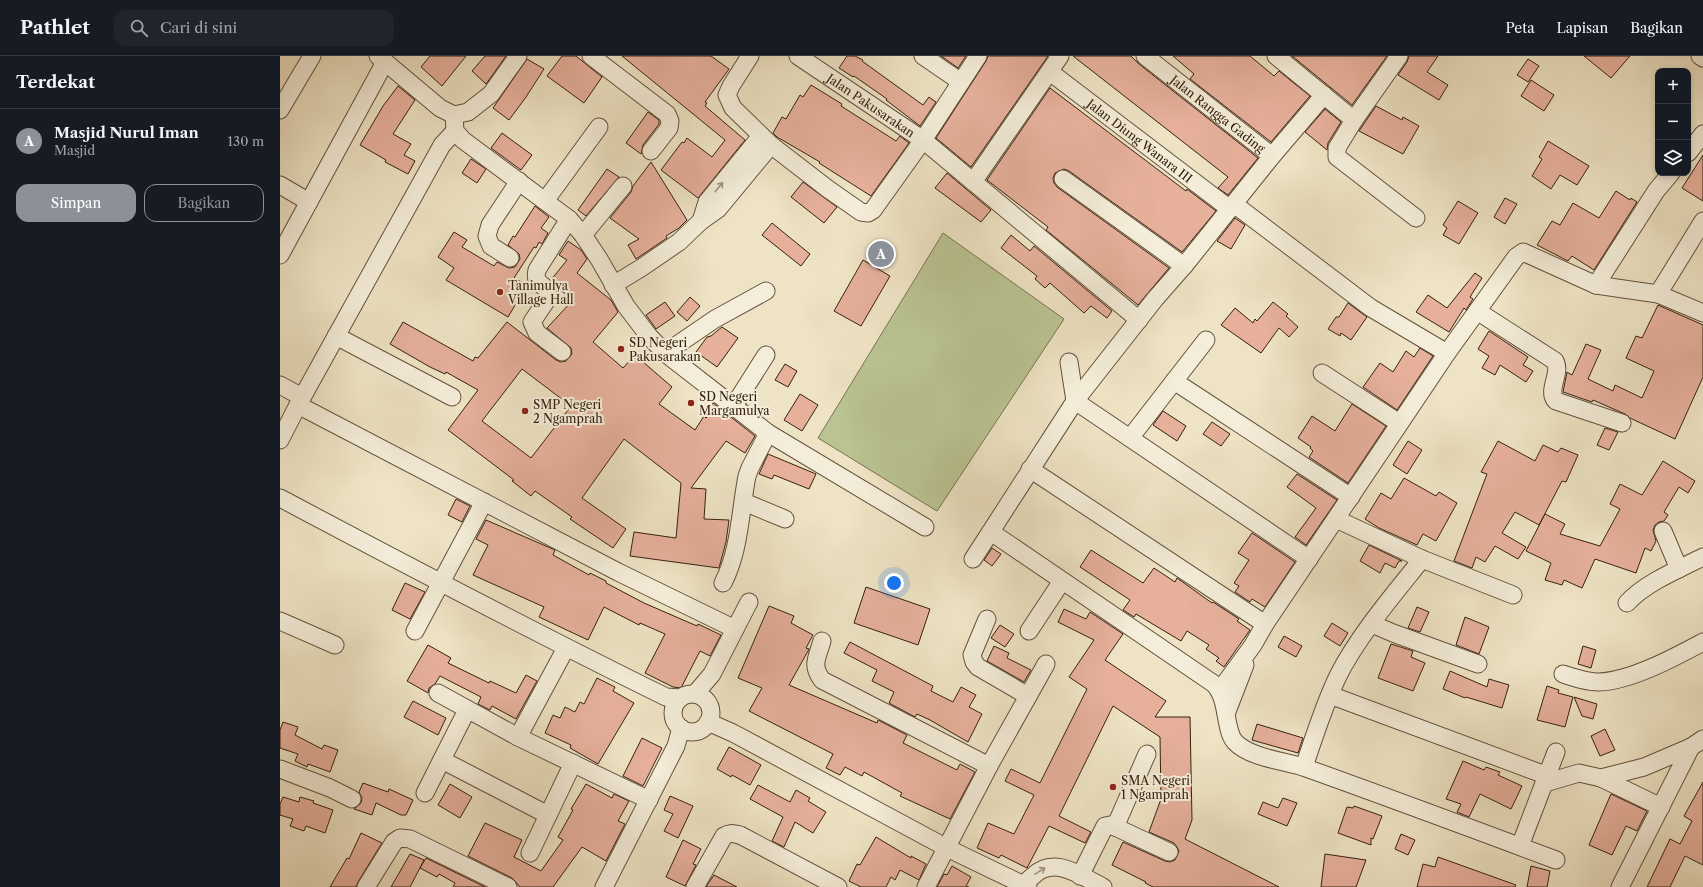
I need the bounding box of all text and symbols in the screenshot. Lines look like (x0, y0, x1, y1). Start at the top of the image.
search box (114, 10, 394, 46)
text: Pathlet (20, 16, 90, 39)
icon: search (128, 17, 150, 39)
text: Cari di sini (160, 18, 237, 37)
text: Peta (1505, 19, 1535, 37)
text: Lapisan (1557, 19, 1608, 37)
text: Bagikan (1630, 19, 1683, 37)
map controls (1655, 68, 1691, 176)
button: + (1655, 68, 1691, 104)
street label: Jalan Pakusarakan (822, 69, 918, 140)
street label: Jalan Rangga Gading (1166, 70, 1269, 156)
text: Terdekat (16, 72, 95, 92)
street label: Jalan Diung Wanara III (1083, 94, 1196, 185)
button: − (1655, 104, 1691, 140)
text: Masjid Nurul Iman (54, 123, 199, 142)
text: A (24, 133, 34, 149)
text: 130 m (228, 133, 264, 149)
button: layers (1655, 140, 1691, 176)
text: Masjid (54, 142, 95, 158)
one-way arrow (714, 182, 723, 193)
button: Simpan (16, 184, 136, 222)
button: Bagikan (144, 184, 264, 222)
pin: A (868, 239, 894, 269)
place label: Tanimulya Village Hall (507, 278, 574, 307)
marker: Tanimulya Village Hall (495, 287, 505, 297)
place label: SD Negeri Pakusarakan (629, 335, 701, 364)
marker: SD Negeri Pakusarakan (616, 344, 626, 354)
place label: SD Negeri Margamulya (699, 389, 770, 418)
place label: SMP Negeri 2 Ngamprah (533, 397, 603, 426)
marker: SD Negeri Margamulya (686, 398, 696, 408)
marker: SMP Negeri 2 Ngamprah (520, 406, 530, 416)
your location (884, 573, 904, 593)
place label: SMA Negeri 1 Ngamprah (1121, 773, 1190, 802)
marker: SMA Negeri 1 Ngamprah (1108, 782, 1118, 792)
one-way arrow (1034, 867, 1045, 875)

